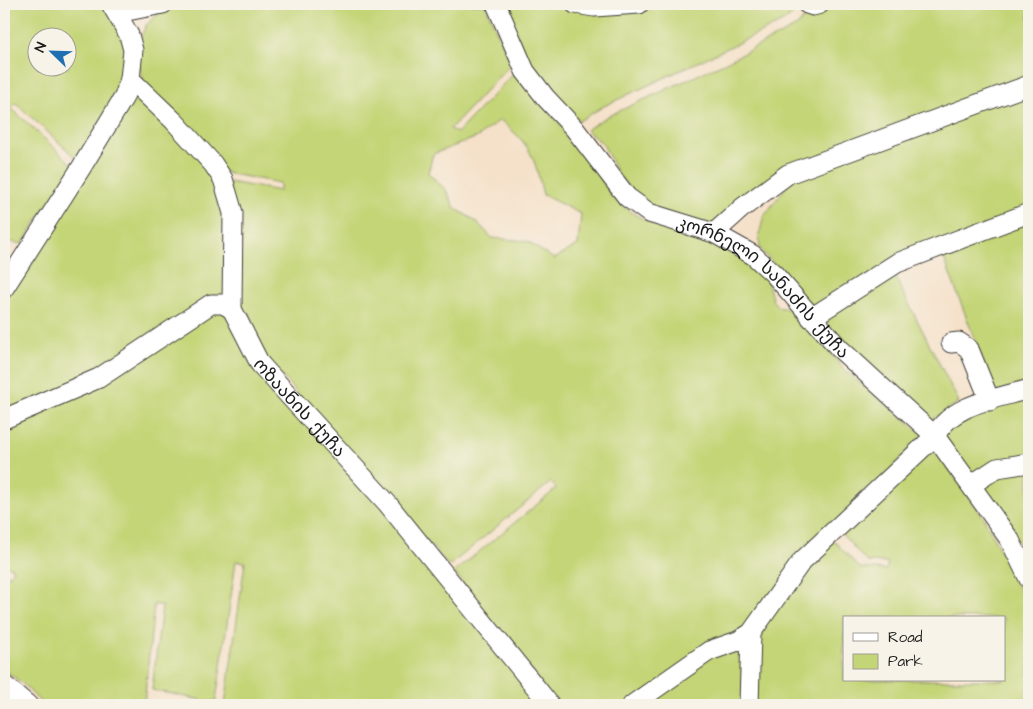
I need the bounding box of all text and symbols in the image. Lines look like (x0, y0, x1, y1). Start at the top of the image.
north arrow (28, 28, 78, 78)
text: N (30, 39, 52, 55)
street label: კორნელი სანაძის ქუჩა (673, 210, 855, 364)
street label: ოზაანის ქუჩა (247, 353, 351, 463)
legend (843, 616, 1006, 682)
text: Road (888, 627, 923, 648)
text: Park (888, 651, 923, 672)

